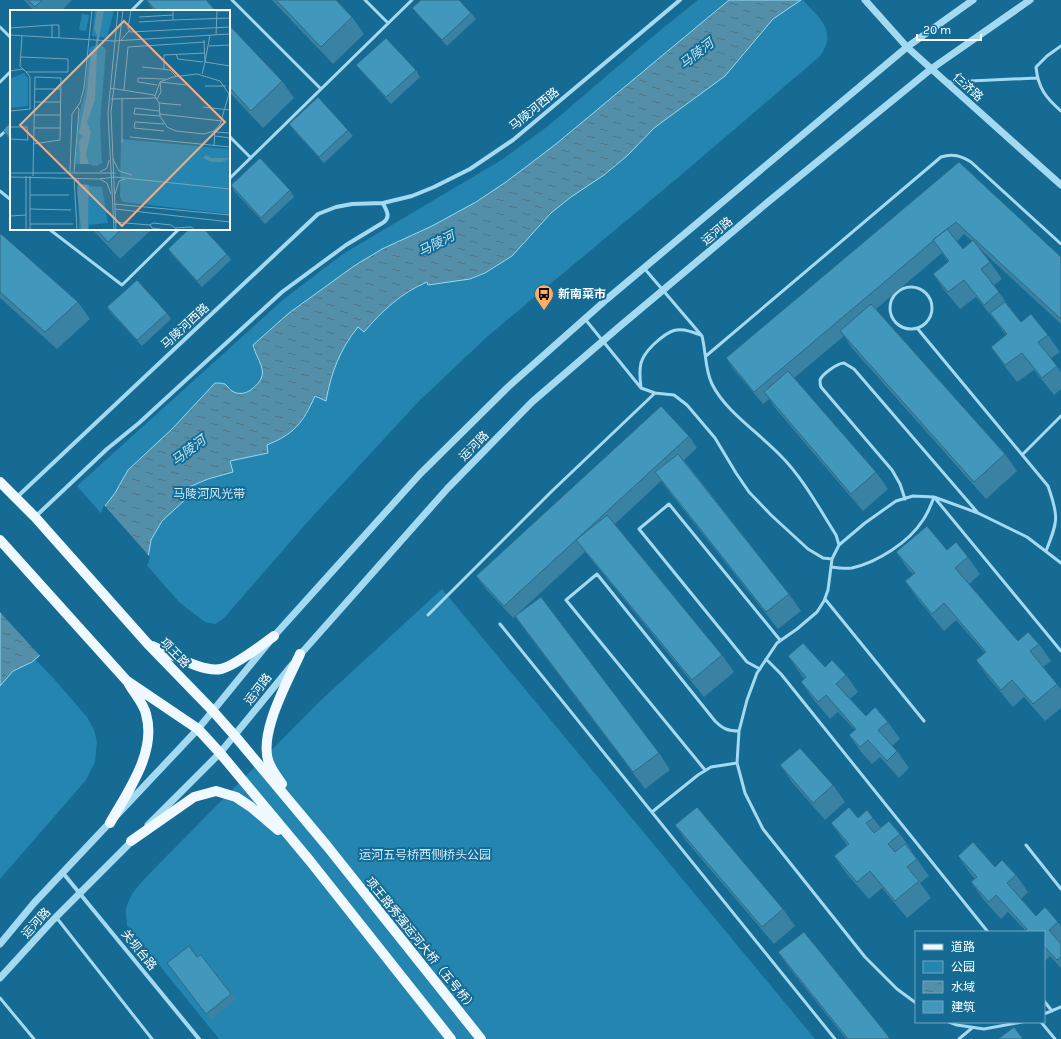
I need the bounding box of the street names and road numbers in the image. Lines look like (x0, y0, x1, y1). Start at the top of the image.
street label: 仁济路 (950, 70, 986, 104)
street label: 马陵河西路 (506, 85, 562, 133)
street label: 运河路 (699, 214, 735, 248)
street label: 马陵河西路 (158, 300, 212, 352)
street label: 运河路 (456, 428, 492, 464)
street label: 项王路 (157, 635, 193, 671)
street label: 运河路 (241, 671, 275, 707)
street label: 项王路秀强运河大桥（五号桥） (363, 874, 479, 1014)
street label: 运河路 (19, 905, 53, 941)
street label: 关坝台路 (118, 927, 160, 973)

